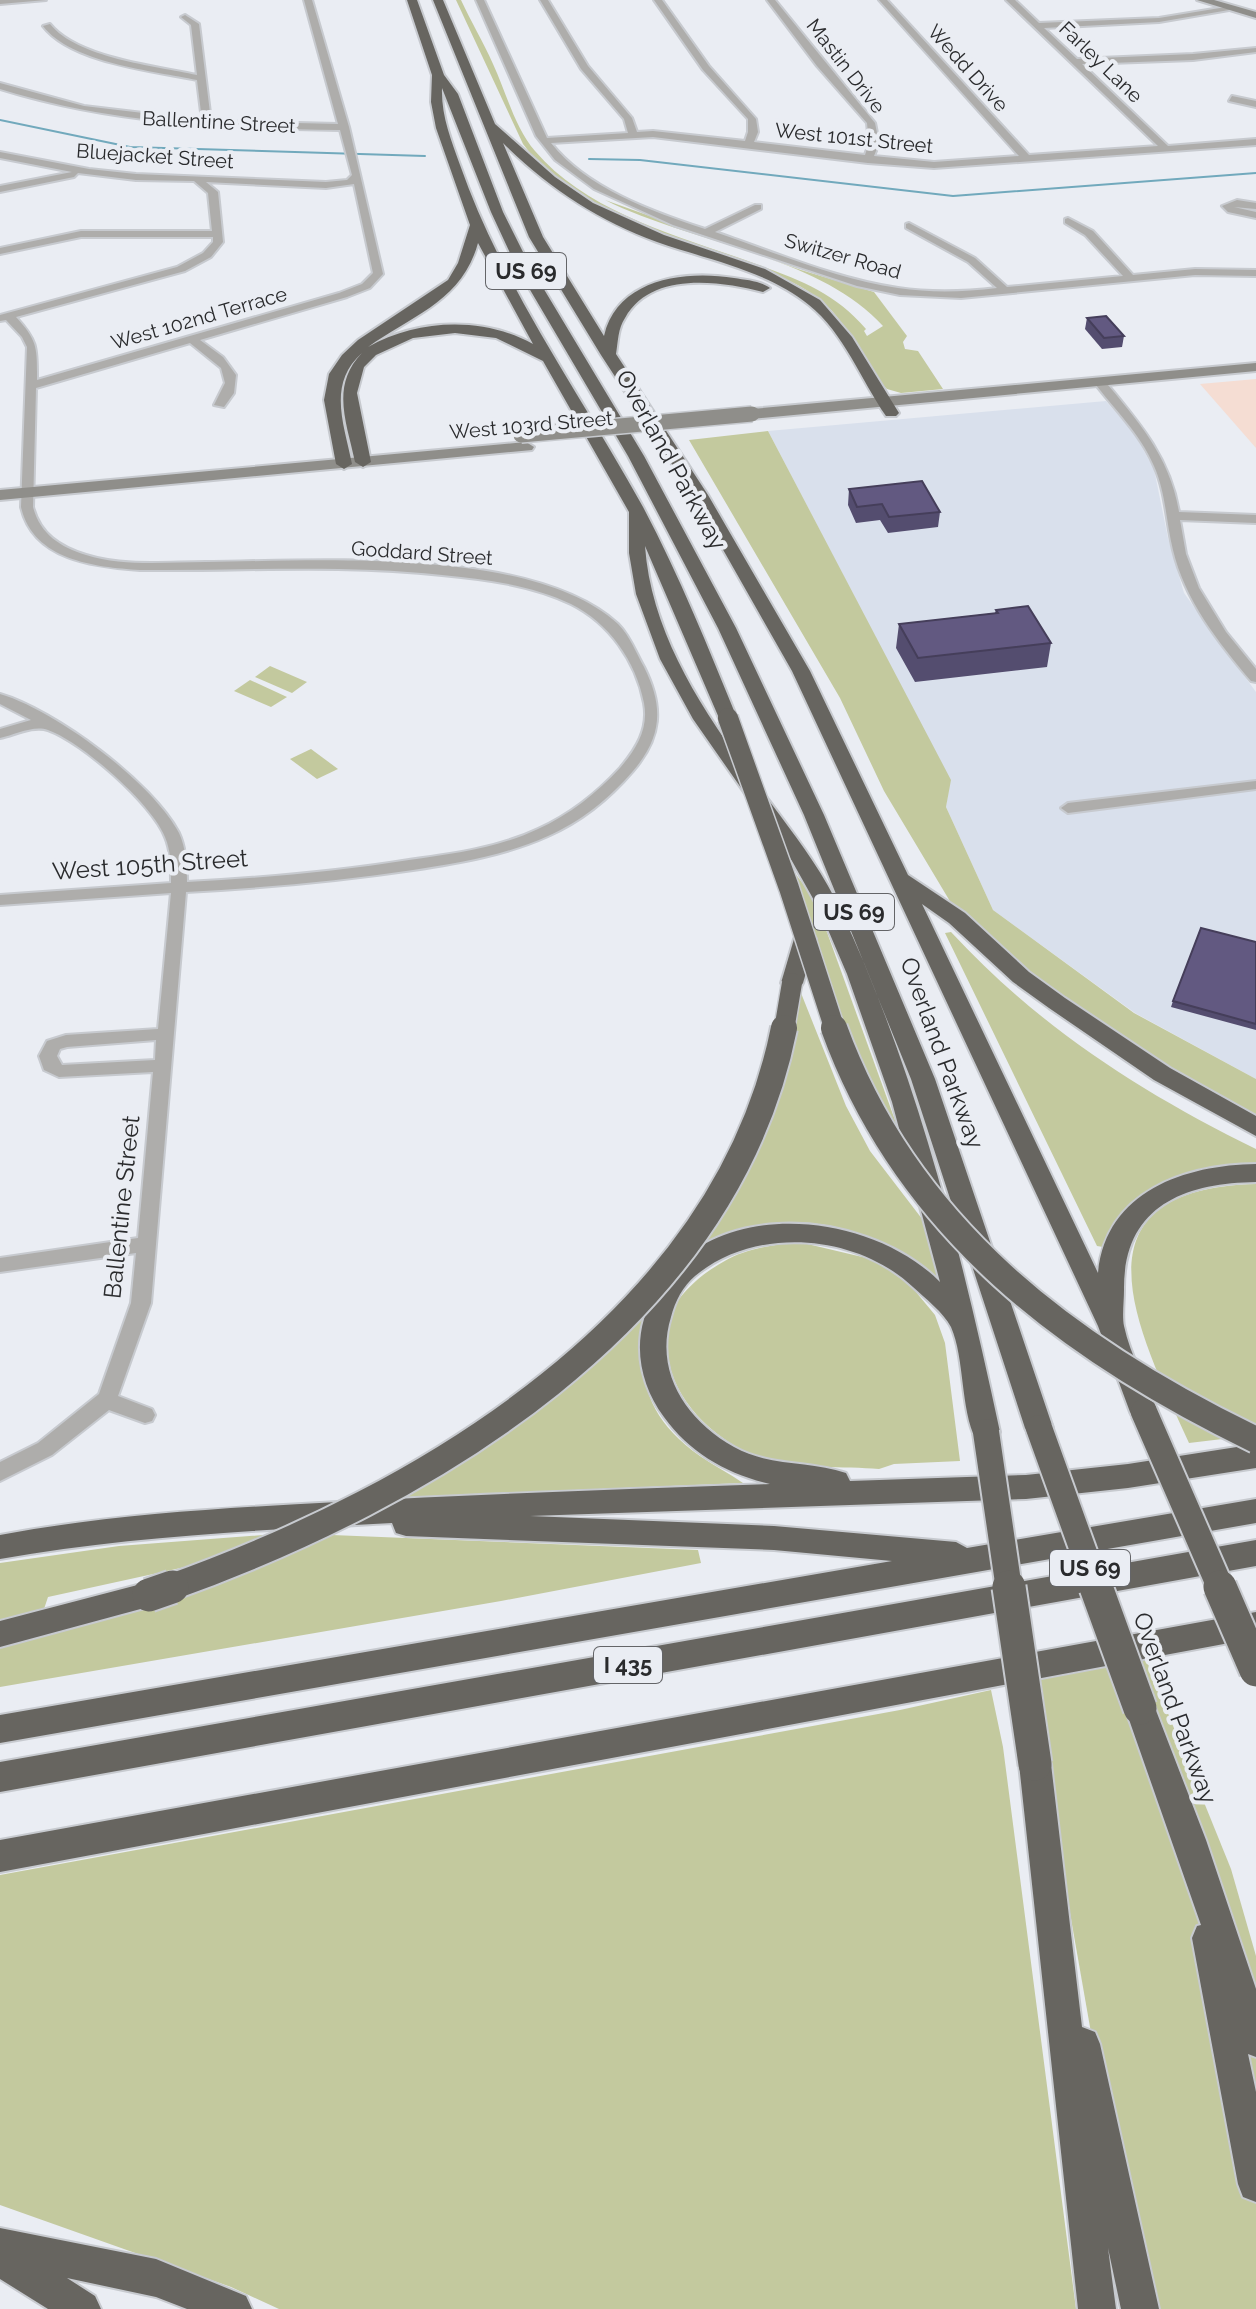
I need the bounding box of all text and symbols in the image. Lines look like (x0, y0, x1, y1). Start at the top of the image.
street label: Mastin Drive (802, 14, 891, 118)
street label: Farley Lane (1054, 16, 1148, 108)
street label: Wedd Drive (923, 19, 1014, 117)
street label: Ballentine Street (142, 106, 297, 138)
street label: West 101st Street (774, 118, 935, 158)
street label: Bluejacket Street (75, 139, 235, 173)
street label: Switzer Road (782, 228, 904, 284)
road number: US 69 (486, 253, 566, 289)
street label: West 102nd Terrace (108, 281, 290, 355)
street label: Overland Parkway (610, 365, 733, 555)
street label: West 103rd Street (448, 406, 614, 444)
street label: Goddard Street (350, 536, 494, 570)
street label: West 105th Street (51, 843, 249, 886)
road number: US 69 (814, 894, 894, 930)
street label: Overland Parkway (894, 953, 991, 1152)
street label: Ballentine Street (97, 1114, 146, 1300)
road number: US 69 (1050, 1550, 1130, 1586)
street label: Overland Parkway (1127, 1608, 1224, 1807)
road number: I 435 (594, 1647, 662, 1683)

